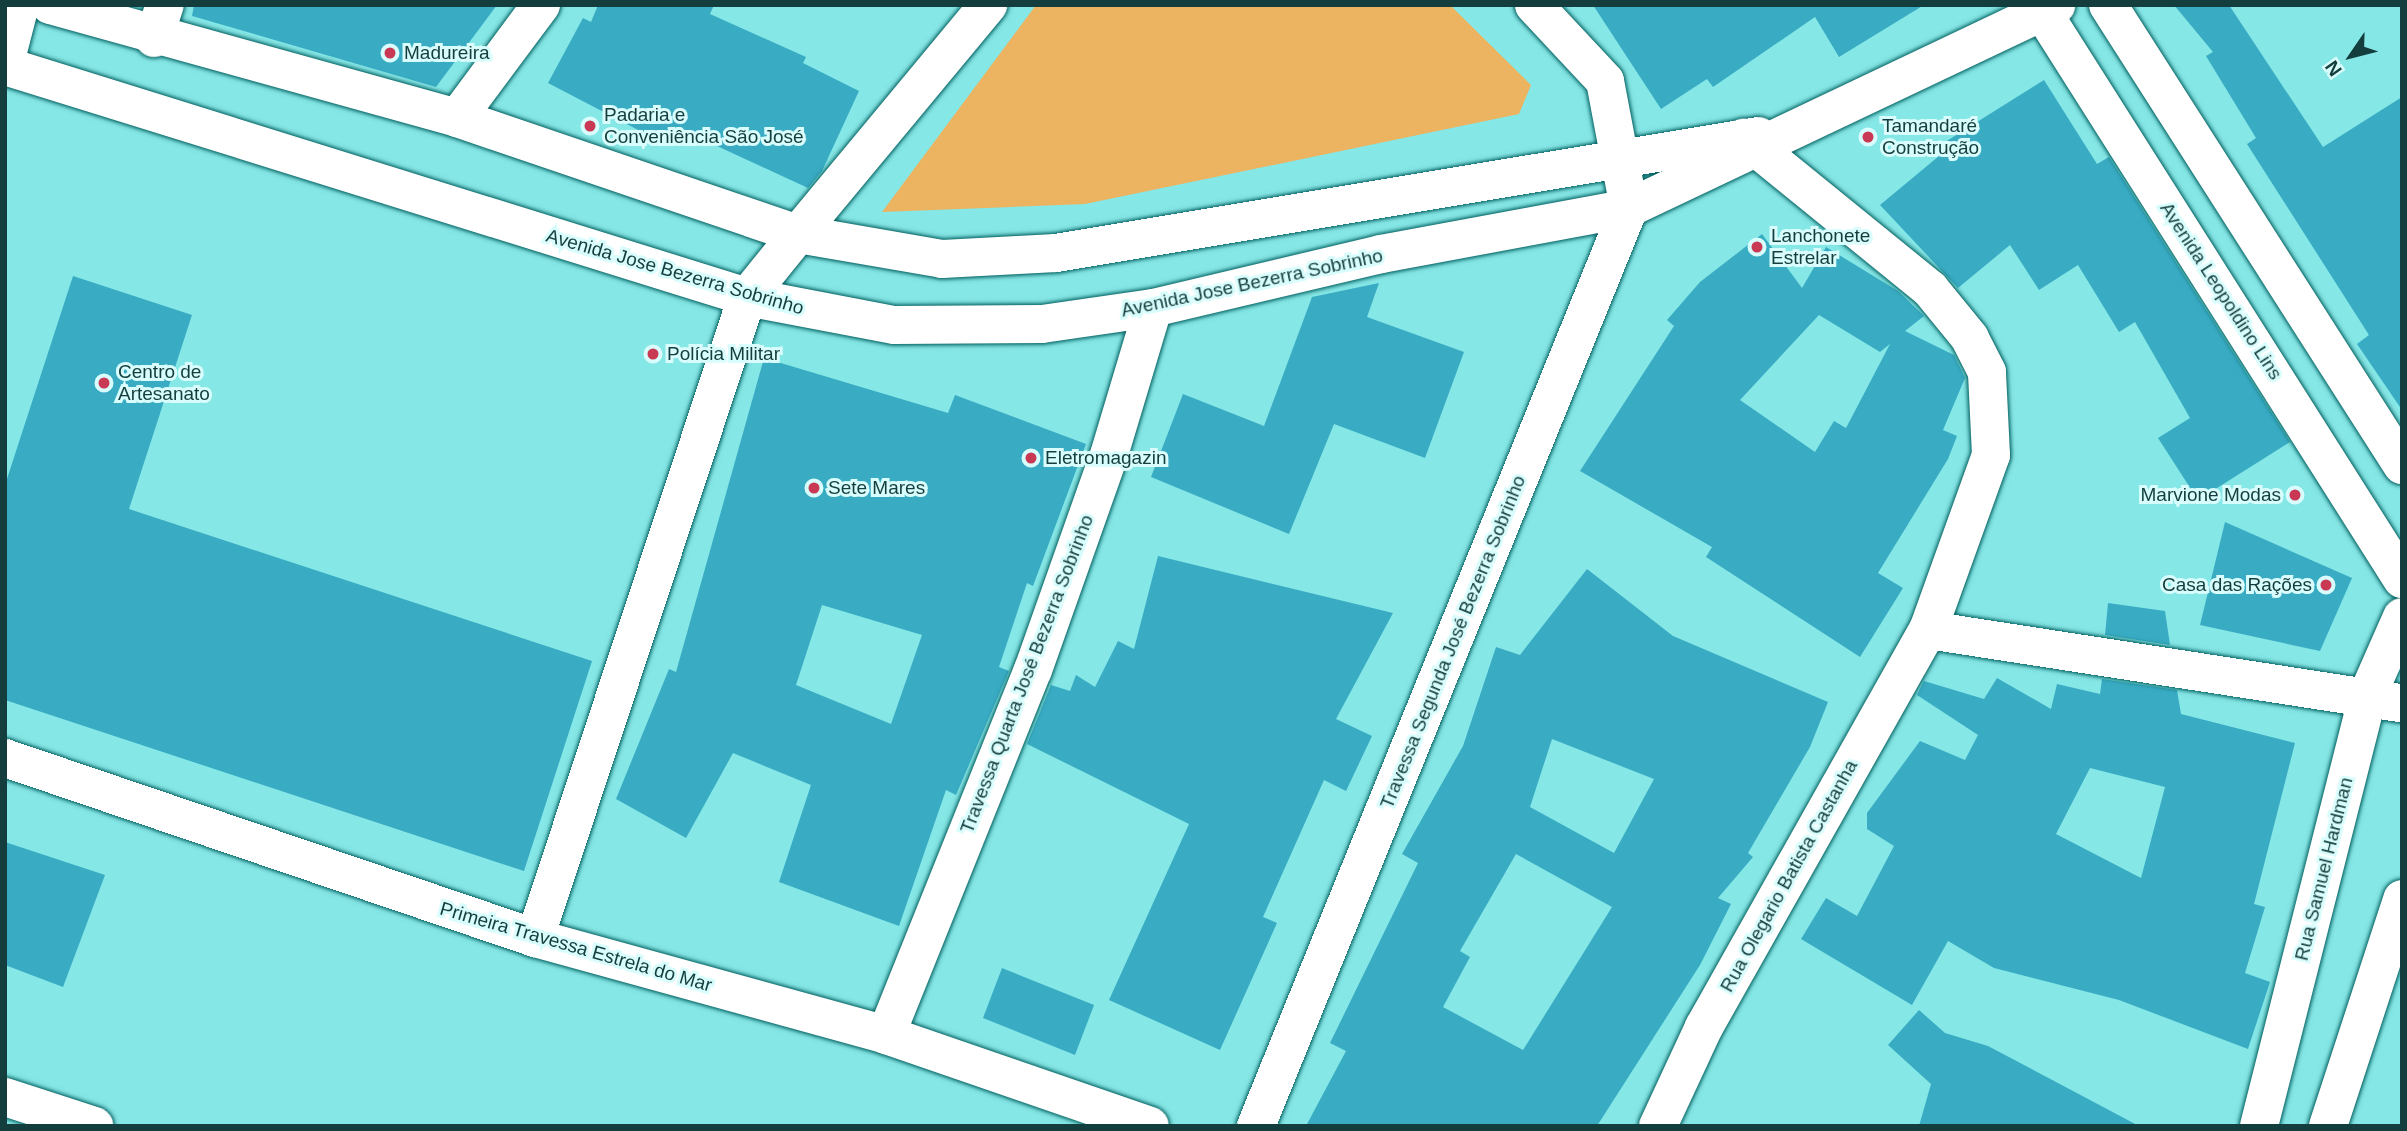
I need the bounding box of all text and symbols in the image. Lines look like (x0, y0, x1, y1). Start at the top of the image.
north arrow (2316, 21, 2386, 91)
place label: Madureira (404, 42, 490, 64)
marker: Madureira (382, 45, 398, 61)
text: N (2321, 57, 2346, 80)
place label: Padaria e Conveniência São José (604, 104, 804, 148)
place label: Tamandaré Construção (1882, 115, 1979, 159)
marker: Padaria e Conveniência São José (582, 118, 598, 134)
marker: Tamandaré Construção (1860, 129, 1876, 145)
street label: Avenida Leopoldino Lins (2155, 198, 2287, 384)
street label: Avenida Jose Bezerra Sobrinho (544, 224, 806, 320)
place label: Lanchonete Estrelar (1771, 225, 1870, 269)
marker: Lanchonete Estrelar (1749, 239, 1765, 255)
street label: Avenida Jose Bezerra Sobrinho (1119, 244, 1385, 322)
place label: Polícia Militar (667, 343, 780, 365)
marker: Polícia Militar (645, 346, 661, 362)
place label: Centro de Artesanato (118, 361, 210, 405)
marker: Centro de Artesanato (96, 375, 112, 391)
place label: Eletromagazin (1045, 447, 1166, 469)
marker: Eletromagazin (1023, 450, 1039, 466)
street label: Travessa Segunda José Bezerra Sobrinho (1375, 472, 1531, 812)
place label: Sete Mares (828, 477, 925, 499)
marker: Sete Mares (806, 480, 822, 496)
place label: Marvione Modas (2141, 484, 2281, 506)
marker: Marvione Modas (2287, 487, 2303, 503)
street label: Travessa Quarta José Bezerra Sobrinho (956, 512, 1098, 836)
place label: Casa das Rações (2162, 574, 2312, 596)
marker: Casa das Rações (2318, 577, 2334, 593)
street label: Rua Olegario Batista Castanha (1716, 756, 1862, 996)
street label: Rua Samuel Hardman (2290, 775, 2358, 963)
street label: Primeira Travessa Estrela do Mar (437, 897, 715, 997)

